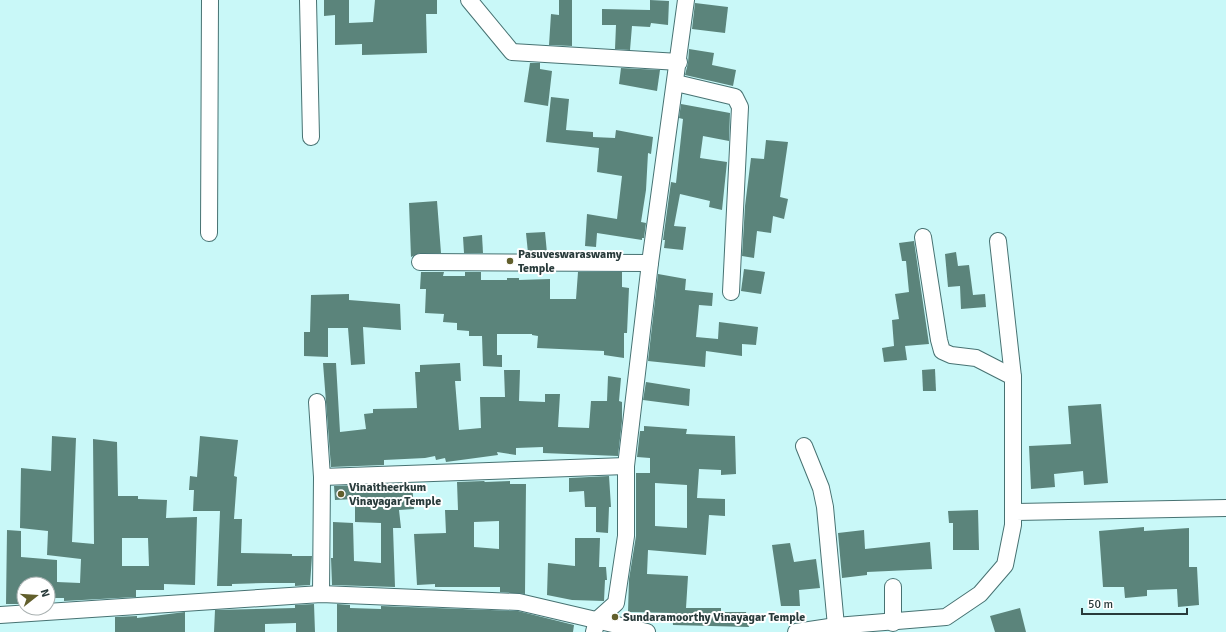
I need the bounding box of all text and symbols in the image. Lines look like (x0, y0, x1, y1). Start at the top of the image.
place label: Pasuveswaraswamy Temple (518, 247, 622, 276)
marker: Pasuveswaraswamy Temple (505, 256, 515, 266)
place label: Vinaitheerkum Vinayagar Temple (349, 480, 441, 509)
marker: Vinaitheerkum Vinayagar Temple (336, 489, 346, 499)
north arrow (16, 576, 56, 616)
text: N (38, 588, 52, 599)
scale bar (1082, 590, 1187, 616)
text: 50 m (1088, 597, 1113, 612)
place label: Sundaramoorthy Vinayagar Temple (623, 610, 805, 625)
marker: Sundaramoorthy Vinayagar Temple (610, 612, 620, 622)

